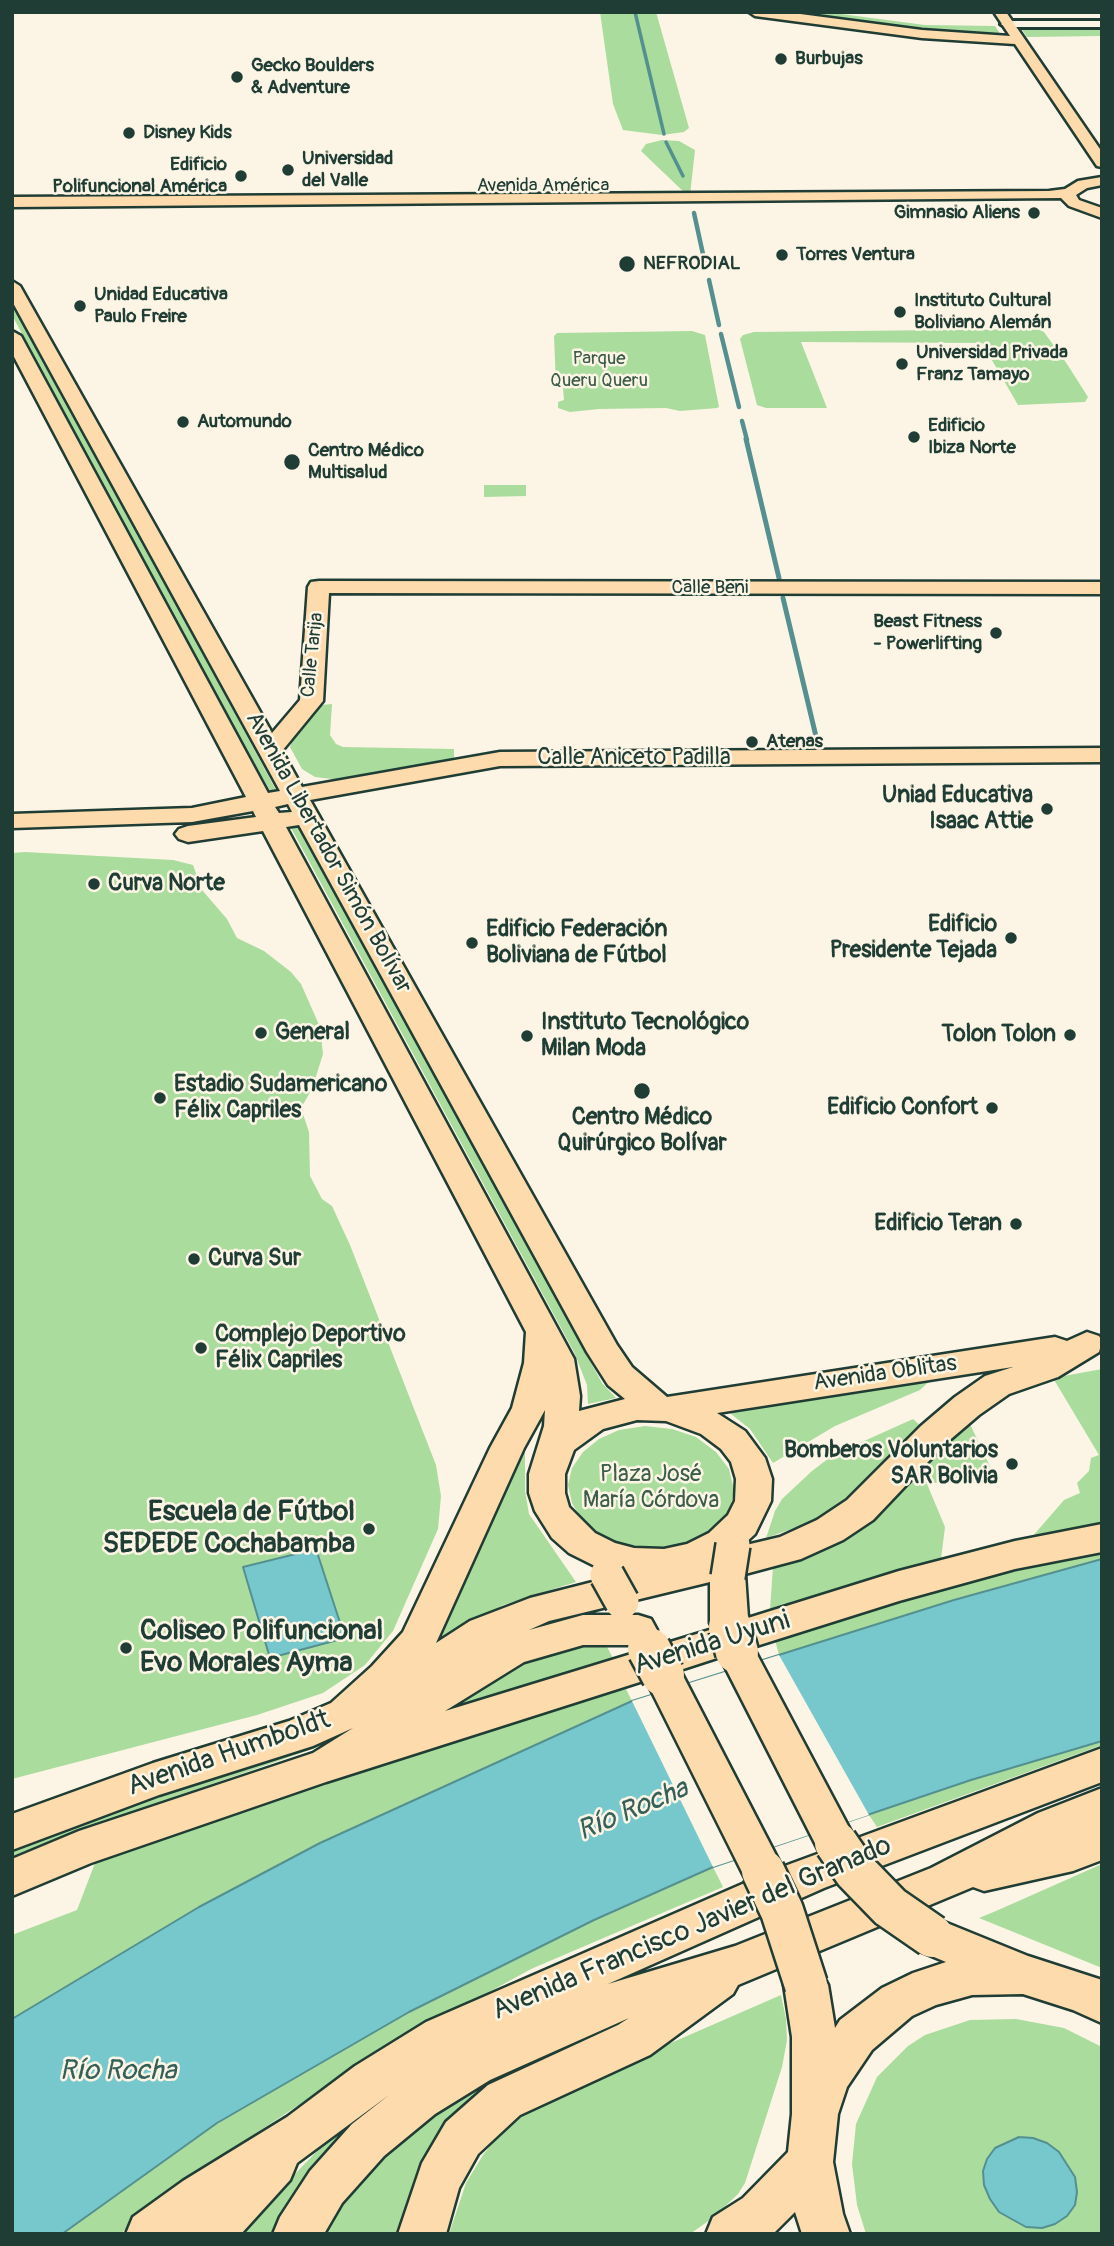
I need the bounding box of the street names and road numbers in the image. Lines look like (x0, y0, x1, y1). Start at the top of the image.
street label: Avenida América (477, 175, 609, 197)
street label: Calle Beni (672, 577, 748, 599)
street label: Calle Tarija (297, 612, 329, 698)
street label: Avenida Libertador Simón Bolívar (239, 707, 417, 999)
street label: Calle Aniceto Padilla (537, 744, 731, 772)
street label: Avenida Oblitas (812, 1350, 958, 1398)
street label: Avenida Uyuni (630, 1604, 794, 1684)
street label: Avenida Humboldt (123, 1704, 335, 1804)
street label: Avenida Francisco Javier del Granado (487, 1829, 897, 2029)

